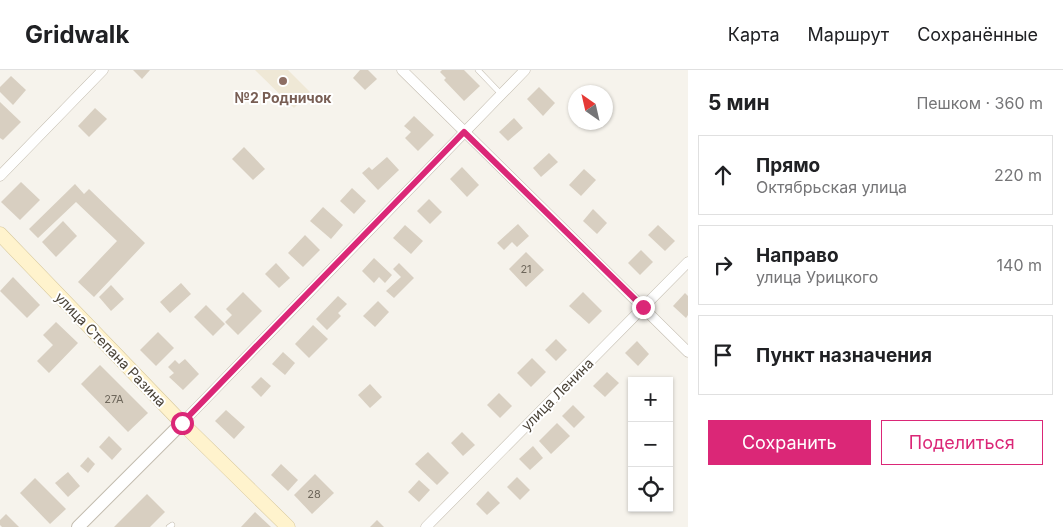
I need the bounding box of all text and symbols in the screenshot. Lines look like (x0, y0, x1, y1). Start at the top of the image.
text: Gridwalk (25, 20, 129, 49)
text: Карта (728, 24, 780, 45)
text: Маршрут (808, 24, 889, 45)
text: Сохранённые (917, 24, 1038, 45)
marker: №2 Родничок (277, 75, 289, 87)
north arrow (568, 85, 613, 130)
place label: №2 Родничок (234, 89, 332, 106)
text: 5 мин (708, 90, 770, 115)
text: Пешком · 360 m (916, 93, 1043, 113)
text: Прямо (756, 154, 820, 177)
icon: ahead (709, 161, 737, 189)
text: 220 m (994, 165, 1042, 185)
text: Октябрьская улица (756, 177, 907, 197)
text: Направо (756, 244, 839, 267)
icon: right (709, 251, 737, 279)
text: 140 m (997, 255, 1042, 275)
house number: 21 (520, 262, 532, 276)
text: улица Урицкого (756, 267, 878, 287)
street label: улица Степана Разина (52, 288, 170, 410)
route end (632, 296, 655, 319)
icon: arrive (709, 341, 737, 369)
text: Пункт назначения (756, 344, 932, 367)
street label: улица Ленина (517, 354, 597, 434)
map controls (628, 377, 673, 512)
button: + (628, 377, 673, 422)
house number: 27А (104, 392, 124, 406)
route start (171, 412, 194, 435)
button: Сохранить (708, 420, 871, 465)
button: Поделиться (881, 420, 1043, 465)
button: − (628, 422, 673, 467)
button: locate (628, 467, 673, 512)
house number: 28 (307, 487, 321, 501)

